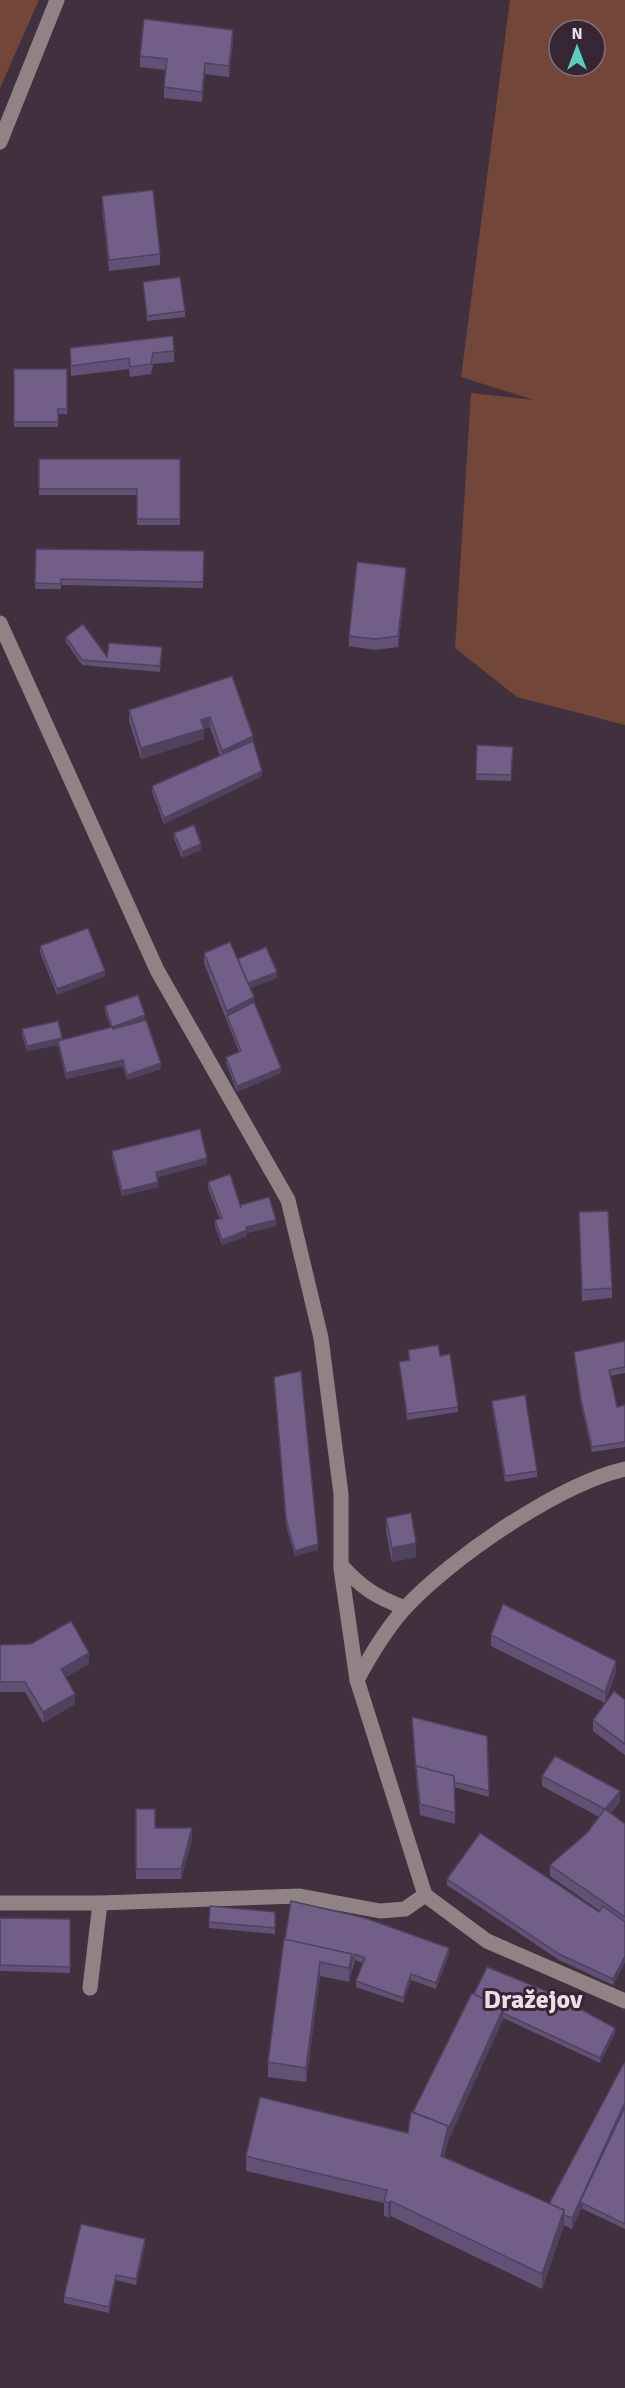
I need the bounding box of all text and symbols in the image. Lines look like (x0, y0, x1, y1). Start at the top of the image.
north arrow (547, 18, 607, 78)
text: N (571, 24, 583, 44)
district label: Dražejov (484, 1984, 583, 2016)

